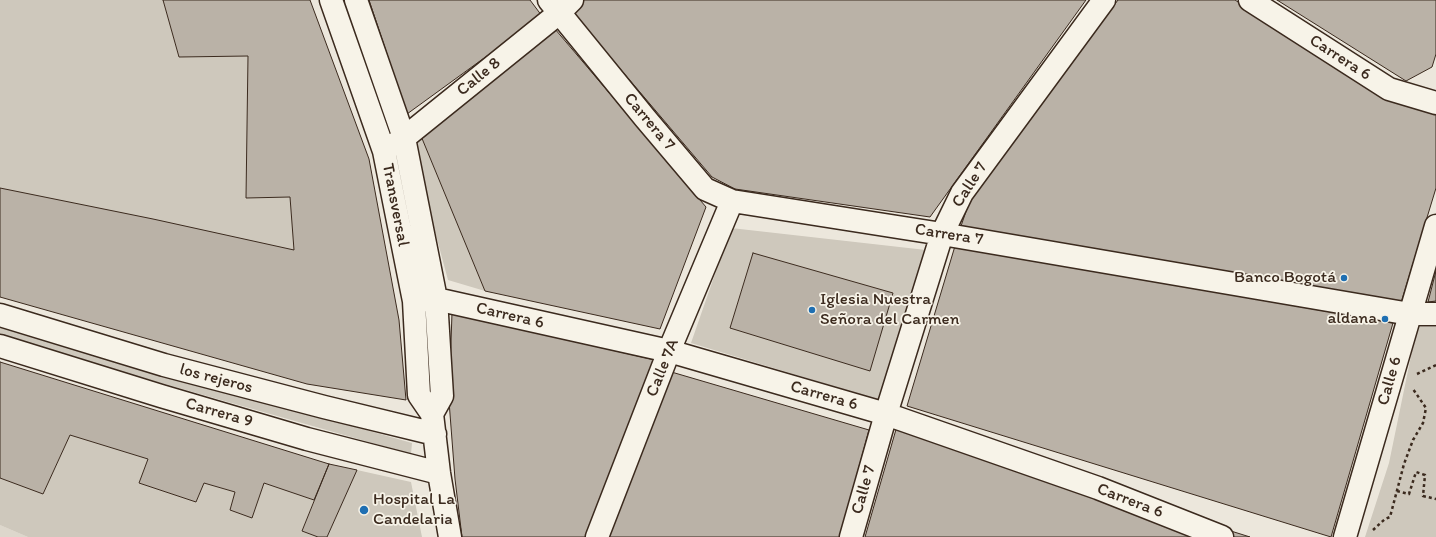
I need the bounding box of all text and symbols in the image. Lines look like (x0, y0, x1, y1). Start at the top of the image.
street label: Carrera 6 (1305, 31, 1375, 85)
street label: Calle 8 (453, 53, 505, 101)
street label: Carrera 7 (619, 89, 679, 155)
street label: Calle 7 (948, 159, 992, 211)
street label: Transversal (377, 162, 413, 248)
street label: Carrera 7 (913, 220, 985, 250)
place label: Banco Bogotá (1234, 268, 1336, 288)
marker: Banco Bogotá (1339, 273, 1349, 283)
place label: Iglesia Nuestra Señora del Carmen (820, 290, 959, 330)
street label: Carrera 6 (474, 298, 546, 334)
marker: Iglesia Nuestra Señora del Carmen (807, 305, 817, 315)
place label: aldana (1327, 309, 1377, 329)
marker: aldana (1380, 314, 1390, 324)
street label: Calle 7A (642, 336, 684, 400)
street label: Calle 6 (1373, 354, 1407, 408)
street label: los rejeros (177, 359, 255, 399)
street label: Carrera 6 (788, 377, 860, 415)
street label: Carrera 9 (183, 394, 255, 432)
street label: Calle 7 (847, 463, 881, 517)
street label: Carrera 6 (1094, 479, 1166, 523)
place label: Hospital La Candelaria (373, 490, 455, 530)
marker: Hospital La Candelaria (358, 504, 370, 516)

